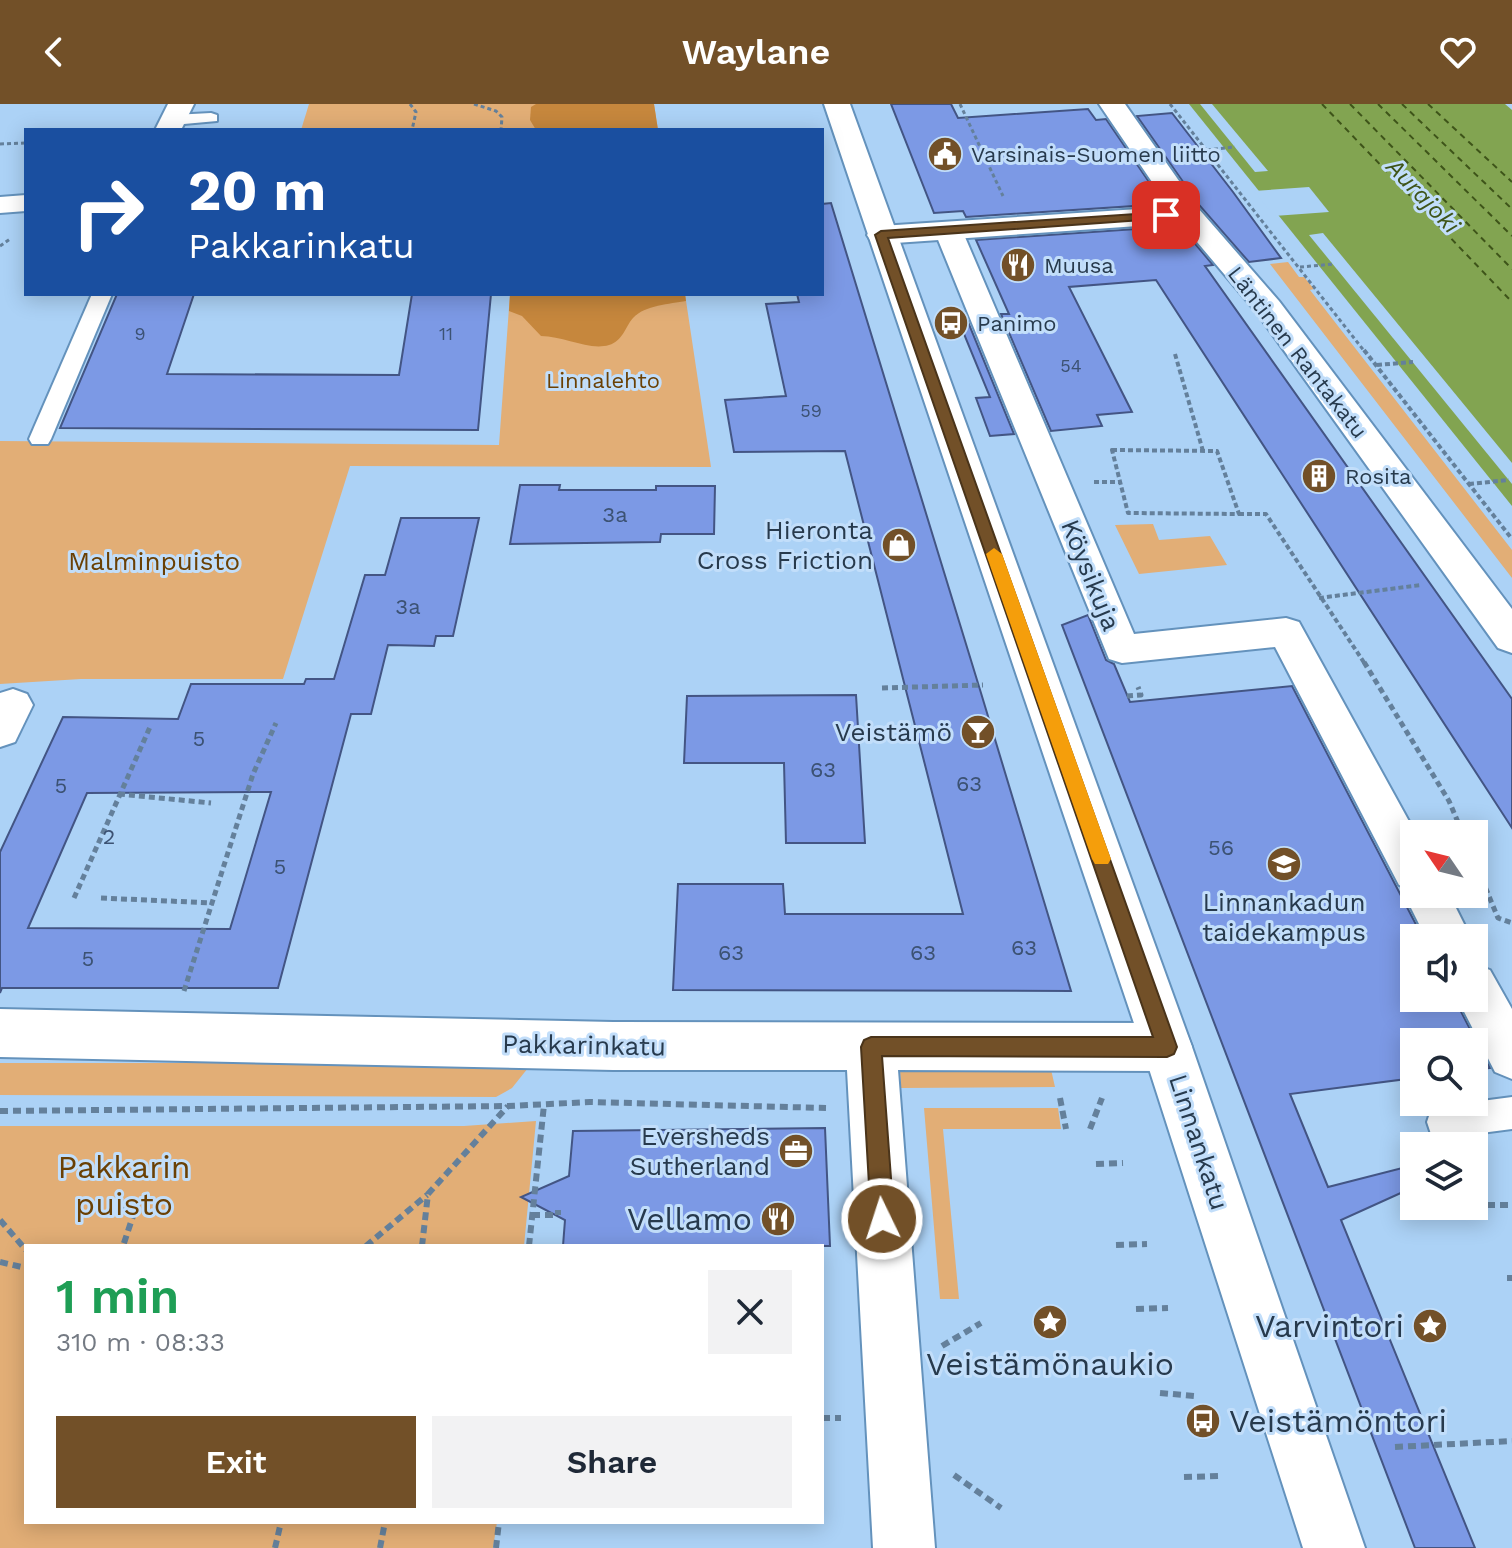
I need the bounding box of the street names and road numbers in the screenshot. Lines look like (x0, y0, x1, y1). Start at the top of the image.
street label: Läntinen Rantakatu (1223, 262, 1372, 443)
street label: Köysikuja (1055, 515, 1127, 635)
street label: Pakkarinkatu (502, 1029, 666, 1061)
street label: Linnankatu (1163, 1070, 1235, 1214)

